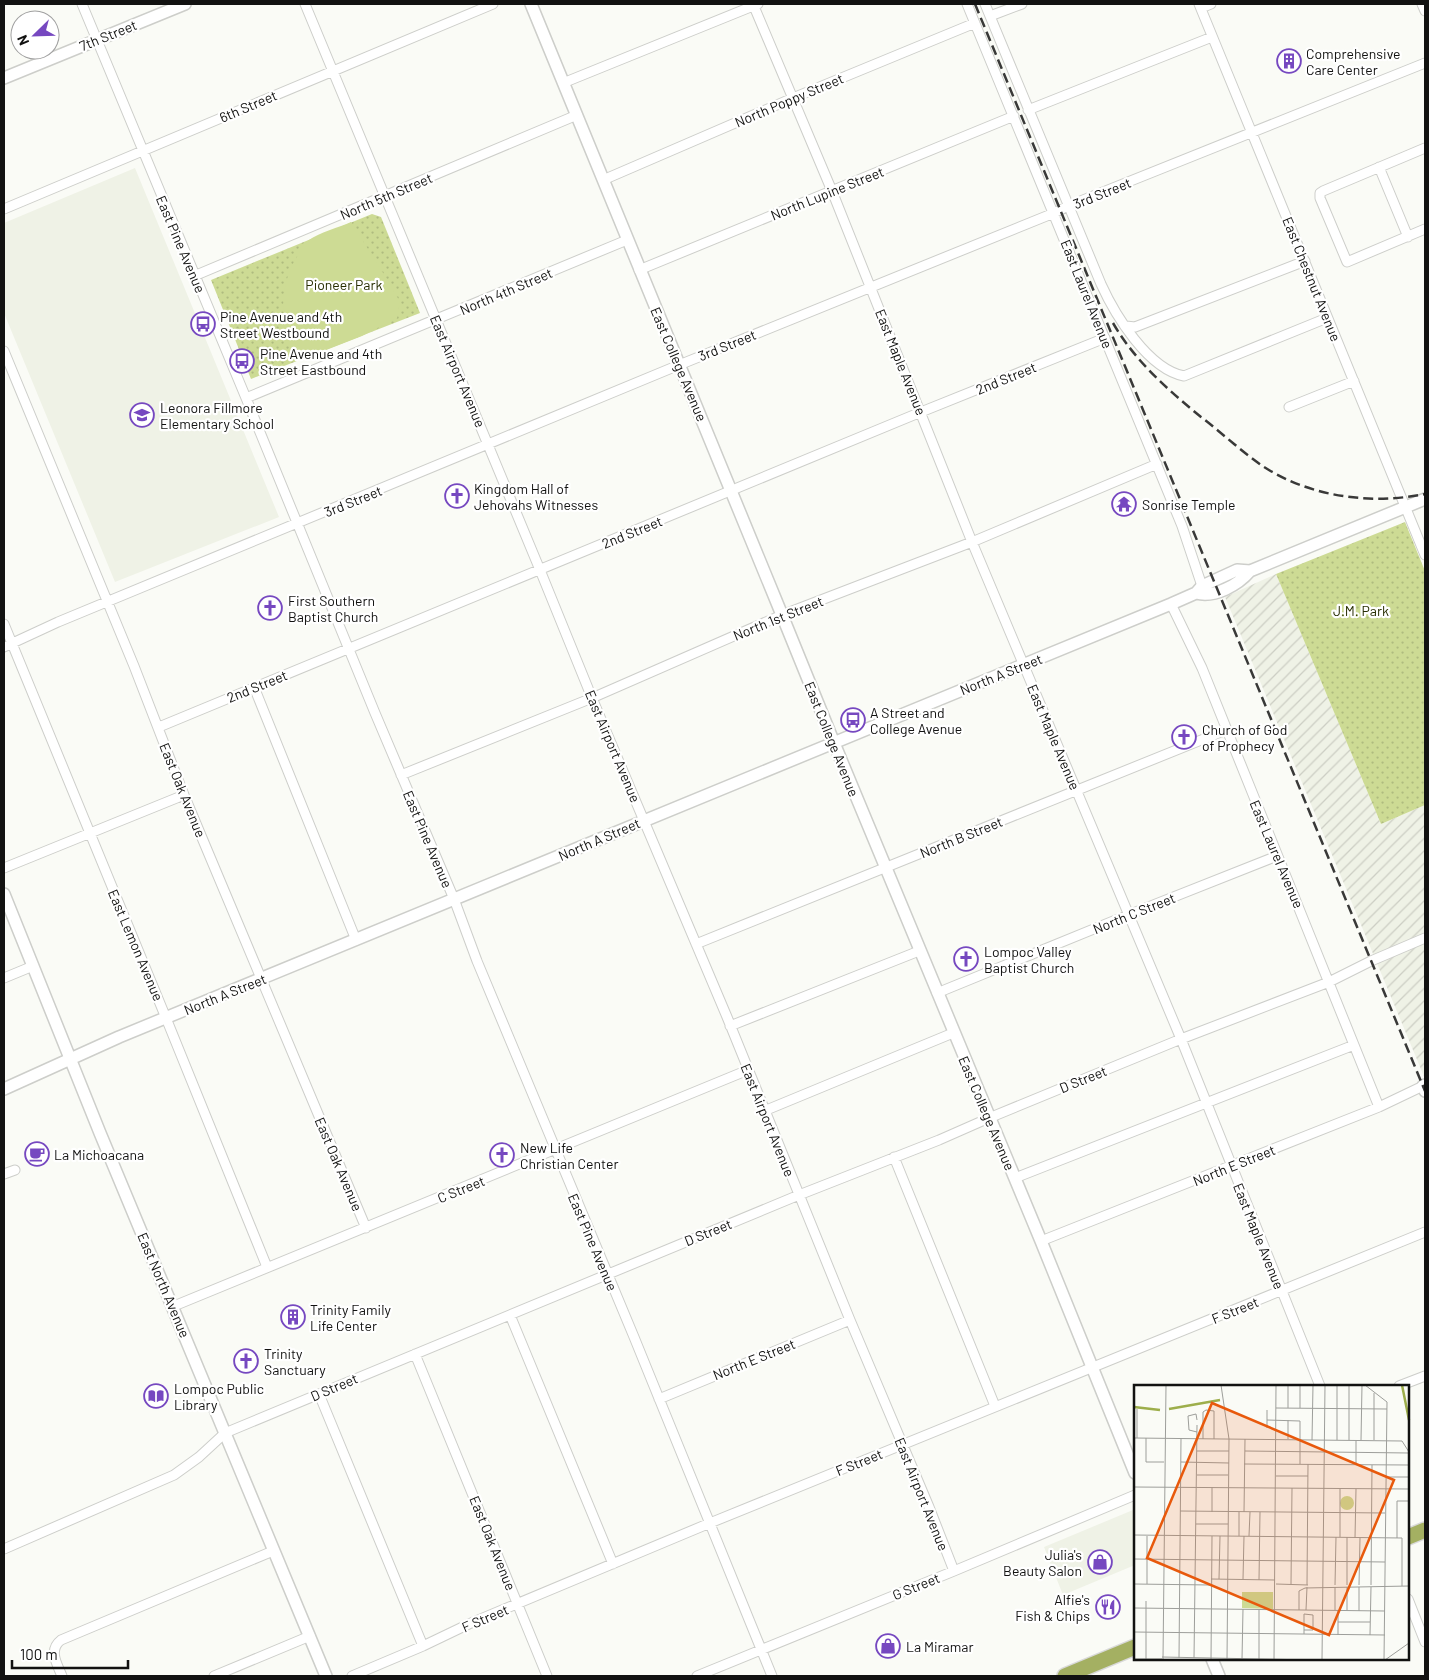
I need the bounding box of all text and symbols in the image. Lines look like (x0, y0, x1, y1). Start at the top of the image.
north arrow (10, 10, 60, 60)
street label: 7th Street (77, 16, 139, 54)
text: N (13, 33, 32, 48)
place label: Comprehensive Care Center (1306, 45, 1401, 78)
building icon: Comprehensive Care Center (1276, 48, 1302, 74)
street label: North Poppy Street (732, 69, 846, 131)
street label: 6th Street (217, 86, 279, 126)
street label: North Lupine Street (768, 163, 886, 223)
street label: North 5th Street (337, 169, 435, 223)
street label: 3rd Street (1071, 174, 1133, 212)
street label: East Pine Avenue (153, 193, 209, 295)
street label: East Chestnut Avenue (1279, 214, 1345, 344)
street label: East Laurel Avenue (1057, 237, 1117, 351)
street label: North 4th Street (457, 264, 555, 318)
park label: Pioneer Park (305, 276, 383, 293)
street label: East College Avenue (647, 304, 711, 424)
street label: East Maple Avenue (872, 306, 930, 418)
place label: Pine Avenue and 4th Street Westbound (220, 308, 342, 341)
bus stop icon: Pine Avenue and 4th Street Westbound (190, 311, 216, 337)
street label: East Airport Avenue (427, 312, 489, 430)
street label: 3rd Street (696, 326, 758, 364)
place label: Pine Avenue and 4th Street Eastbound (260, 345, 382, 378)
bus stop icon: Pine Avenue and 4th Street Eastbound (229, 348, 255, 374)
street label: 2nd Street (973, 358, 1039, 398)
place label: Leonora Fillmore Elementary School (160, 399, 274, 432)
school or university icon: Leonora Fillmore Elementary School (129, 402, 155, 428)
place label: Kingdom Hall of Jehovahs Witnesses (474, 480, 598, 513)
street label: 3rd Street (322, 482, 384, 520)
church icon: Kingdom Hall of Jehovahs Witnesses (444, 483, 470, 509)
temple icon: Sonrise Temple (1111, 491, 1137, 517)
place label: Sonrise Temple (1142, 496, 1235, 513)
street label: 2nd Street (599, 512, 665, 552)
place label: First Southern Baptist Church (288, 592, 378, 625)
street label: North 1st Street (731, 592, 825, 644)
church icon: First Southern Baptist Church (257, 595, 283, 621)
park label: J.M. Park (1333, 602, 1389, 619)
street label: North A Street (957, 650, 1045, 698)
street label: 2nd Street (224, 666, 290, 706)
street label: East College Avenue (801, 679, 863, 799)
street label: East Maple Avenue (1024, 682, 1084, 792)
street label: East Airport Avenue (582, 687, 644, 805)
place label: A Street and College Avenue (870, 704, 962, 737)
bus stop icon: A Street and College Avenue (840, 707, 866, 733)
place label: Church of God of Prophecy (1202, 721, 1287, 754)
church icon: Church of God of Prophecy (1171, 724, 1197, 750)
street label: East Oak Avenue (156, 740, 210, 840)
street label: East Pine Avenue (400, 788, 456, 890)
street label: East Laurel Avenue (1247, 797, 1307, 911)
street label: North B Street (917, 813, 1005, 861)
street label: North A Street (555, 814, 643, 864)
street label: East Lemon Avenue (105, 887, 167, 1003)
street label: North C Street (1090, 889, 1178, 937)
place label: Lompoc Valley Baptist Church (984, 943, 1074, 976)
church icon: Lompoc Valley Baptist Church (953, 946, 979, 972)
street label: North A Street (181, 970, 269, 1018)
street label: East College Avenue (955, 1053, 1019, 1173)
street label: East Airport Avenue (738, 1061, 798, 1179)
street label: D Street (1057, 1062, 1109, 1096)
street label: East Oak Avenue (312, 1115, 366, 1213)
place label: New Life Christian Center (520, 1139, 619, 1172)
cafe icon: La Michoacana (24, 1141, 50, 1167)
street label: North E Street (1190, 1141, 1278, 1189)
church icon: New Life Christian Center (489, 1142, 515, 1168)
place label: La Michoacana (54, 1146, 144, 1163)
street label: C Street (435, 1172, 487, 1206)
street label: East Maple Avenue (1230, 1180, 1288, 1292)
street label: East Pine Avenue (565, 1191, 621, 1293)
street label: D Street (682, 1215, 734, 1249)
street label: East North Avenue (134, 1230, 194, 1340)
street label: F Street (1209, 1293, 1261, 1327)
place label: Trinity Family Life Center (310, 1301, 391, 1334)
building icon: Trinity Family Life Center (280, 1304, 306, 1330)
street label: North E Street (710, 1335, 798, 1383)
place label: Trinity Sanctuary (264, 1345, 326, 1378)
church icon: Trinity Sanctuary (233, 1348, 259, 1374)
street label: D Street (308, 1369, 360, 1405)
place label: Lompoc Public Library (174, 1380, 264, 1413)
library icon: Lompoc Public Library (143, 1383, 169, 1409)
inset map (1134, 1385, 1409, 1660)
street label: East Airport Avenue (892, 1435, 952, 1553)
street label: F Street (833, 1445, 885, 1479)
street label: East Oak Avenue (466, 1493, 520, 1593)
place label: Julia's Beauty Salon (1003, 1546, 1082, 1579)
shop icon: Julia's Beauty Salon (1087, 1549, 1113, 1575)
street label: G Street (890, 1569, 942, 1603)
place label: Alfie's Fish & Chips (1015, 1591, 1090, 1624)
restaurant icon: Alfie's Fish & Chips (1095, 1594, 1121, 1620)
street label: F Street (459, 1601, 511, 1635)
shop icon: La Miramar (875, 1633, 901, 1659)
scale bar (12, 1638, 129, 1670)
place label: La Miramar (906, 1638, 974, 1655)
text: 100 m (20, 1645, 58, 1663)

